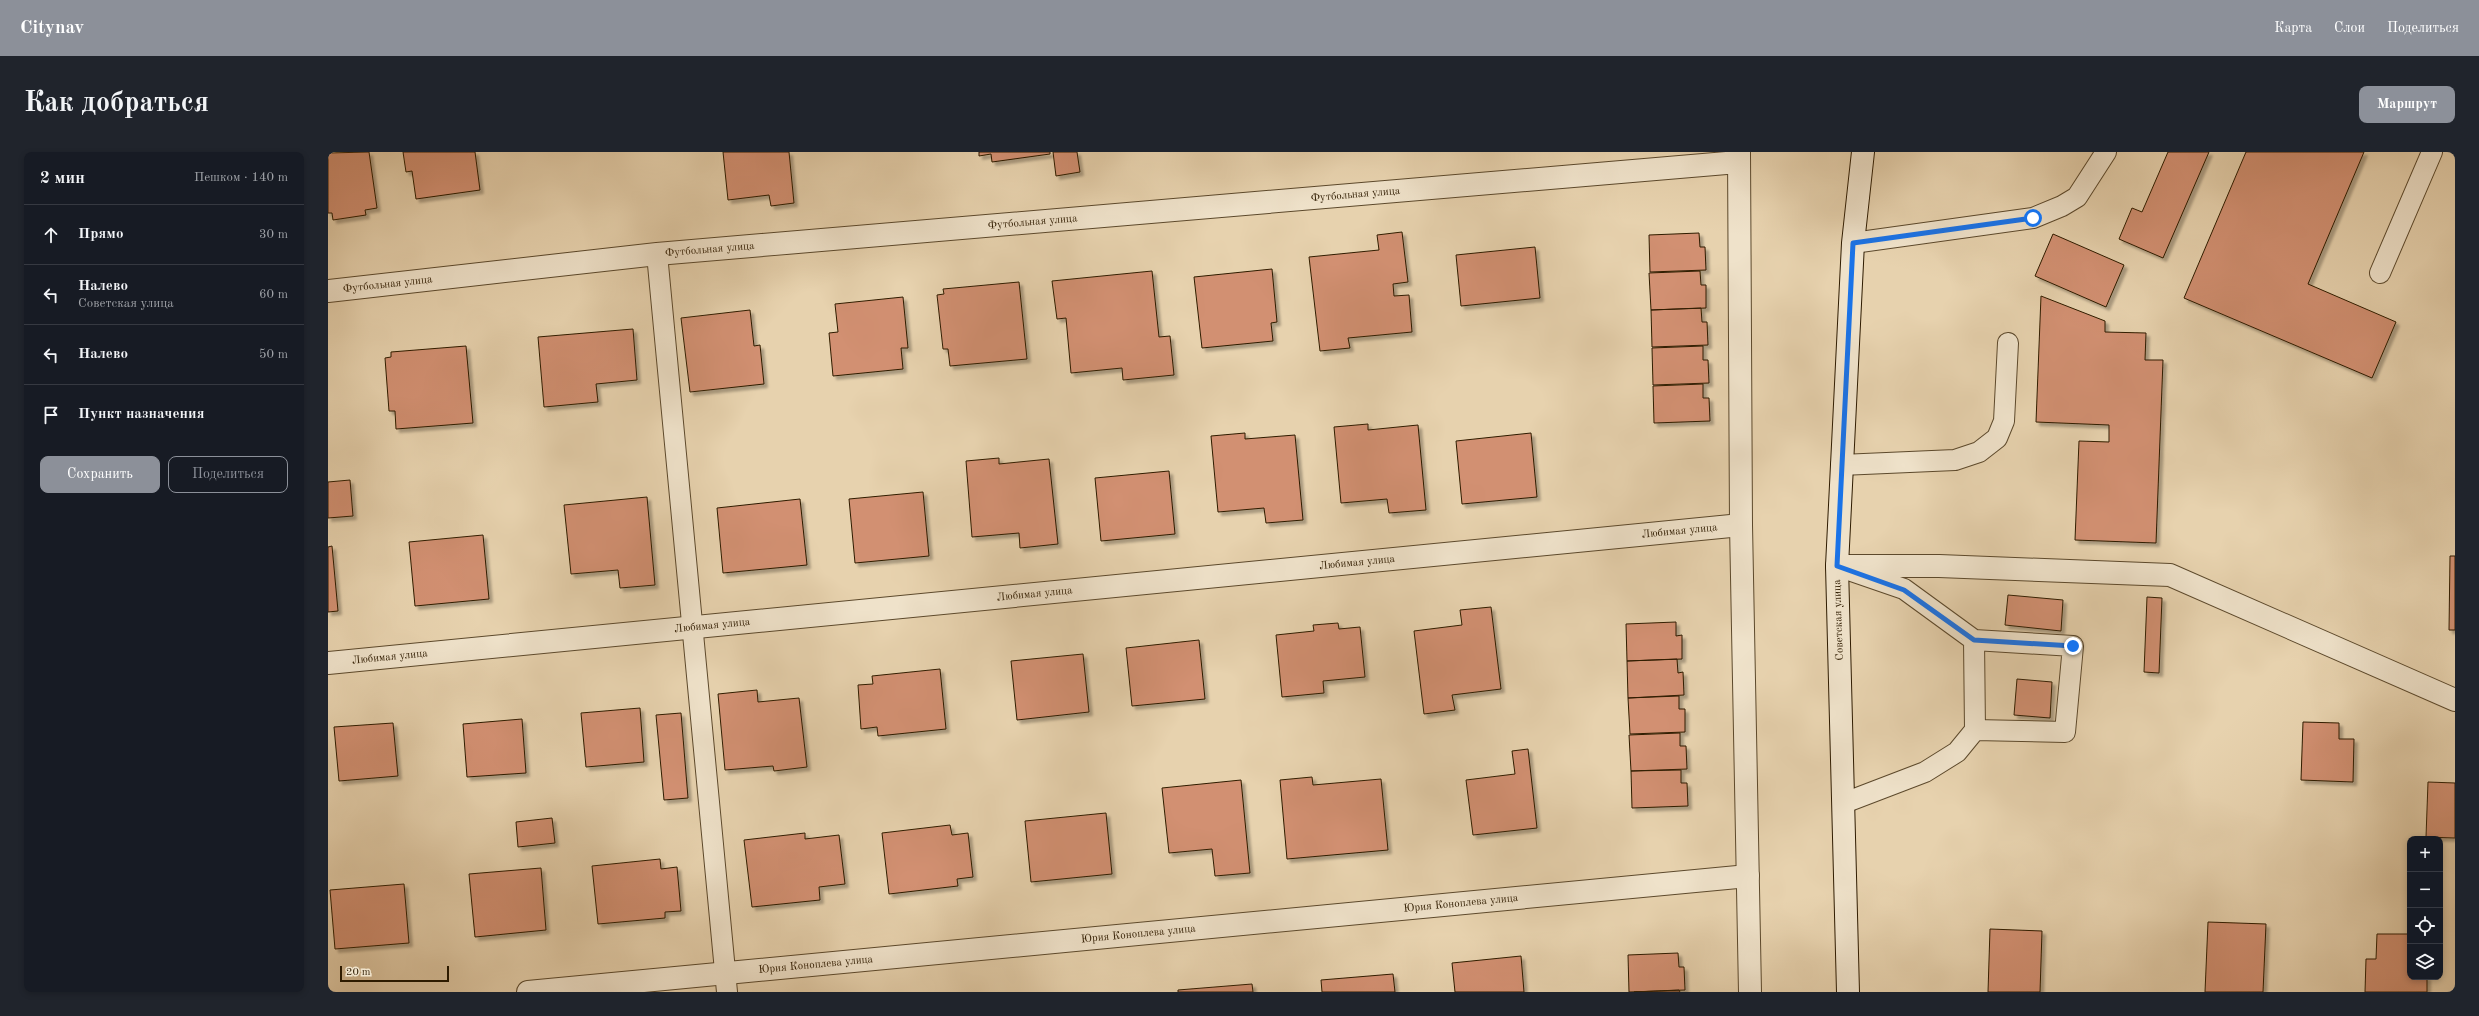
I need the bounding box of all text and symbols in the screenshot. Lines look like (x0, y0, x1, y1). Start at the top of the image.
text: Citynav (20, 19, 84, 38)
text: Карта (2274, 21, 2312, 35)
text: Слои (2334, 21, 2365, 35)
text: Поделиться (2387, 21, 2459, 35)
button: Маршрут (2359, 86, 2455, 123)
text: Как добраться (24, 90, 209, 118)
text: 2 мин (40, 170, 85, 187)
text: Пешком · 140 m (194, 171, 288, 184)
street label: Футбольная улица (1310, 185, 1401, 204)
route start (2024, 209, 2042, 227)
street label: Футбольная улица (987, 213, 1078, 231)
icon: ahead (40, 224, 62, 246)
text: Прямо (78, 227, 124, 242)
text: 30 m (259, 228, 288, 241)
street label: Футбольная улица (665, 240, 755, 259)
street label: Футбольная улица (342, 274, 433, 295)
text: Налево (78, 279, 128, 294)
icon: left (40, 284, 62, 306)
text: 60 m (259, 288, 288, 301)
text: Советская улица (78, 297, 174, 310)
icon: left (40, 344, 62, 366)
text: Налево (78, 347, 128, 362)
text: 50 m (259, 348, 288, 361)
icon: arrive (40, 404, 62, 426)
text: Пункт назначения (78, 407, 205, 422)
button: Сохранить (40, 456, 160, 493)
button: Поделиться (168, 456, 288, 493)
street label: Любимая улица (1641, 522, 1718, 540)
street label: Любимая улица (1319, 553, 1396, 572)
street label: Советская улица (1832, 579, 1846, 661)
street label: Любимая улица (996, 585, 1074, 603)
street label: Любимая улица (674, 616, 751, 635)
route end (2064, 637, 2082, 655)
street label: Любимая улица (351, 648, 429, 666)
map controls (2407, 836, 2443, 980)
button: + (2407, 836, 2443, 872)
button: − (2407, 872, 2443, 908)
street label: Юрия Коноплева улица (1403, 892, 1519, 914)
button: locate (2407, 908, 2443, 944)
street label: Юрия Коноплева улица (1080, 923, 1197, 945)
button: layers (2407, 944, 2443, 980)
street label: Юрия Коноплева улица (758, 954, 874, 976)
scale bar (340, 964, 449, 983)
text: 20 m (346, 967, 371, 978)

